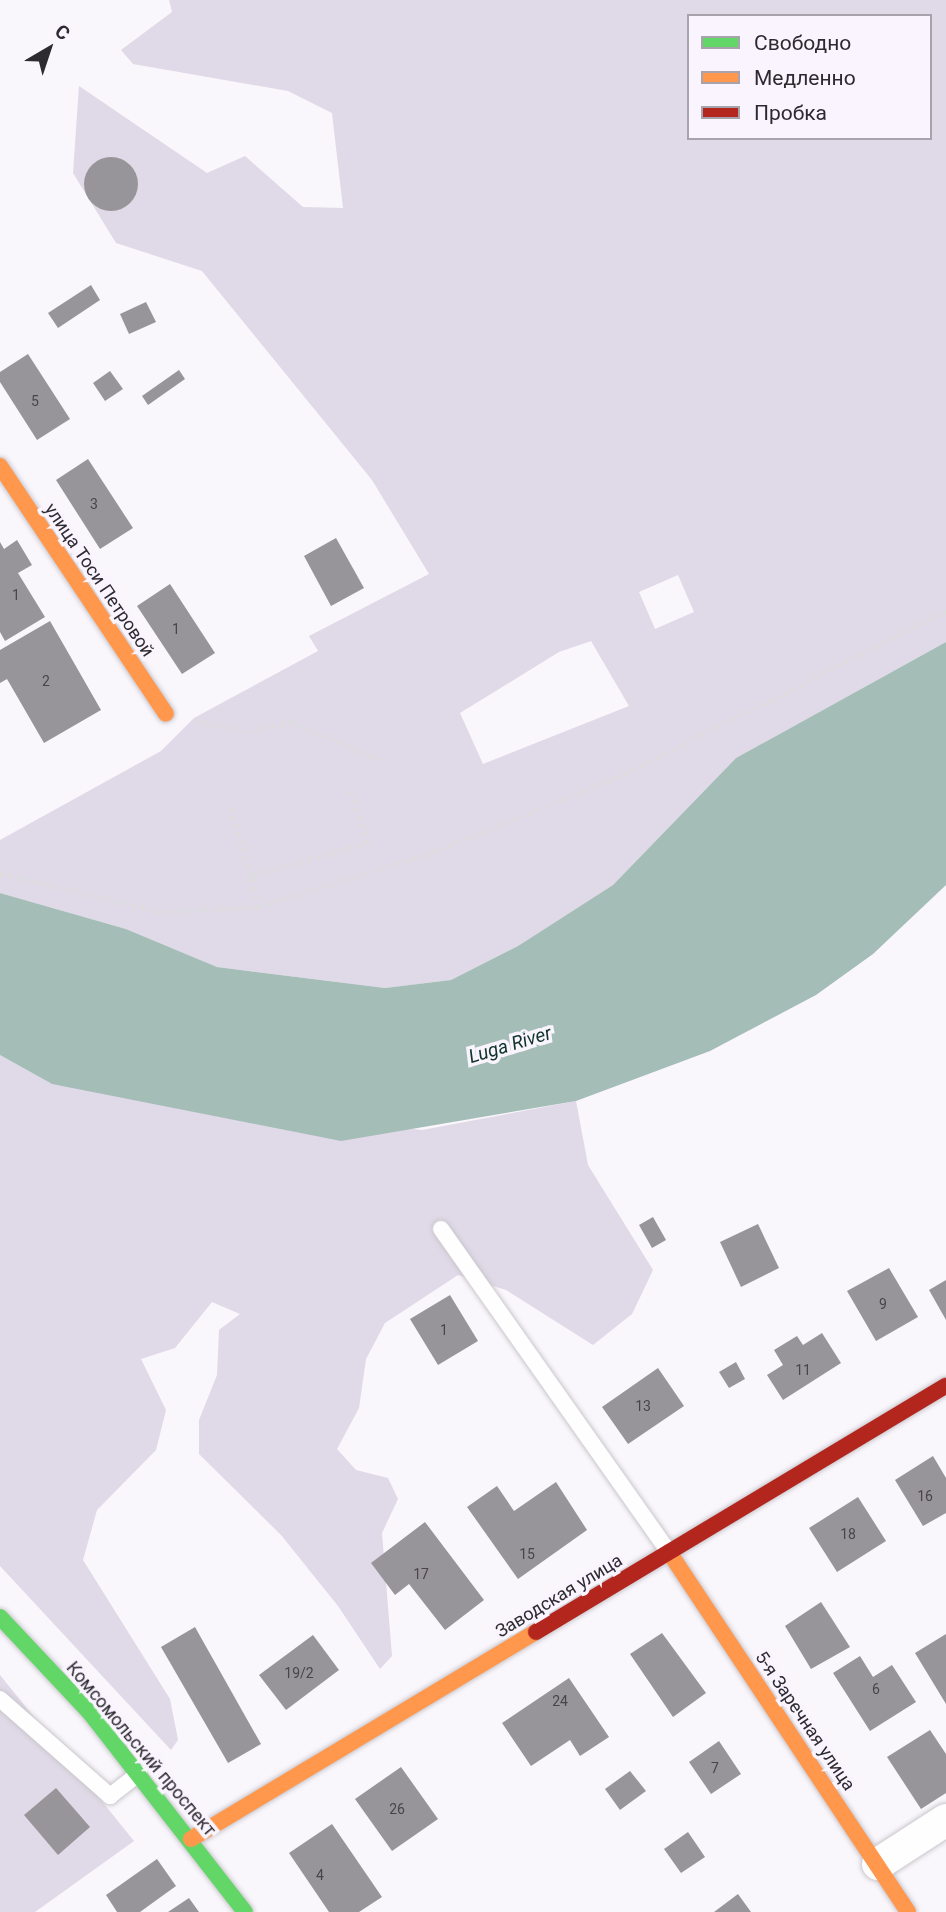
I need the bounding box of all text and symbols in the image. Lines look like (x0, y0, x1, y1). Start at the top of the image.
north arrow (14, 14, 84, 84)
legend (687, 14, 932, 140)
text: С (50, 19, 75, 45)
text: Свободно (754, 31, 851, 55)
text: Медленно (754, 66, 856, 90)
text: Пробка (754, 101, 827, 125)
house number: 5 (31, 393, 39, 409)
house number: 3 (90, 496, 98, 512)
street label: улица Тоси Петровой (40, 499, 158, 661)
house number: 1 (12, 587, 20, 603)
house number: 1 (172, 621, 180, 637)
house number: 2 (42, 673, 50, 689)
water label: Luga River (466, 1022, 554, 1068)
house number: 9 (879, 1296, 887, 1312)
house number: 1 (440, 1322, 448, 1338)
house number: 11 (795, 1362, 811, 1378)
house number: 13 (635, 1398, 651, 1414)
house number: 16 (917, 1488, 933, 1504)
house number: 18 (840, 1526, 856, 1542)
house number: 15 (519, 1546, 535, 1562)
street label: Заводская улица (492, 1550, 626, 1642)
house number: 17 (413, 1566, 429, 1582)
street label: 5-я Заречная улица (750, 1647, 860, 1795)
street label: Комсомольский проспект (62, 1657, 220, 1841)
house number: 19/2 (284, 1665, 314, 1681)
house number: 6 (872, 1681, 880, 1697)
house number: 24 (552, 1693, 568, 1709)
house number: 7 (711, 1760, 719, 1776)
house number: 26 (389, 1801, 405, 1817)
house number: 4 (316, 1867, 324, 1883)

